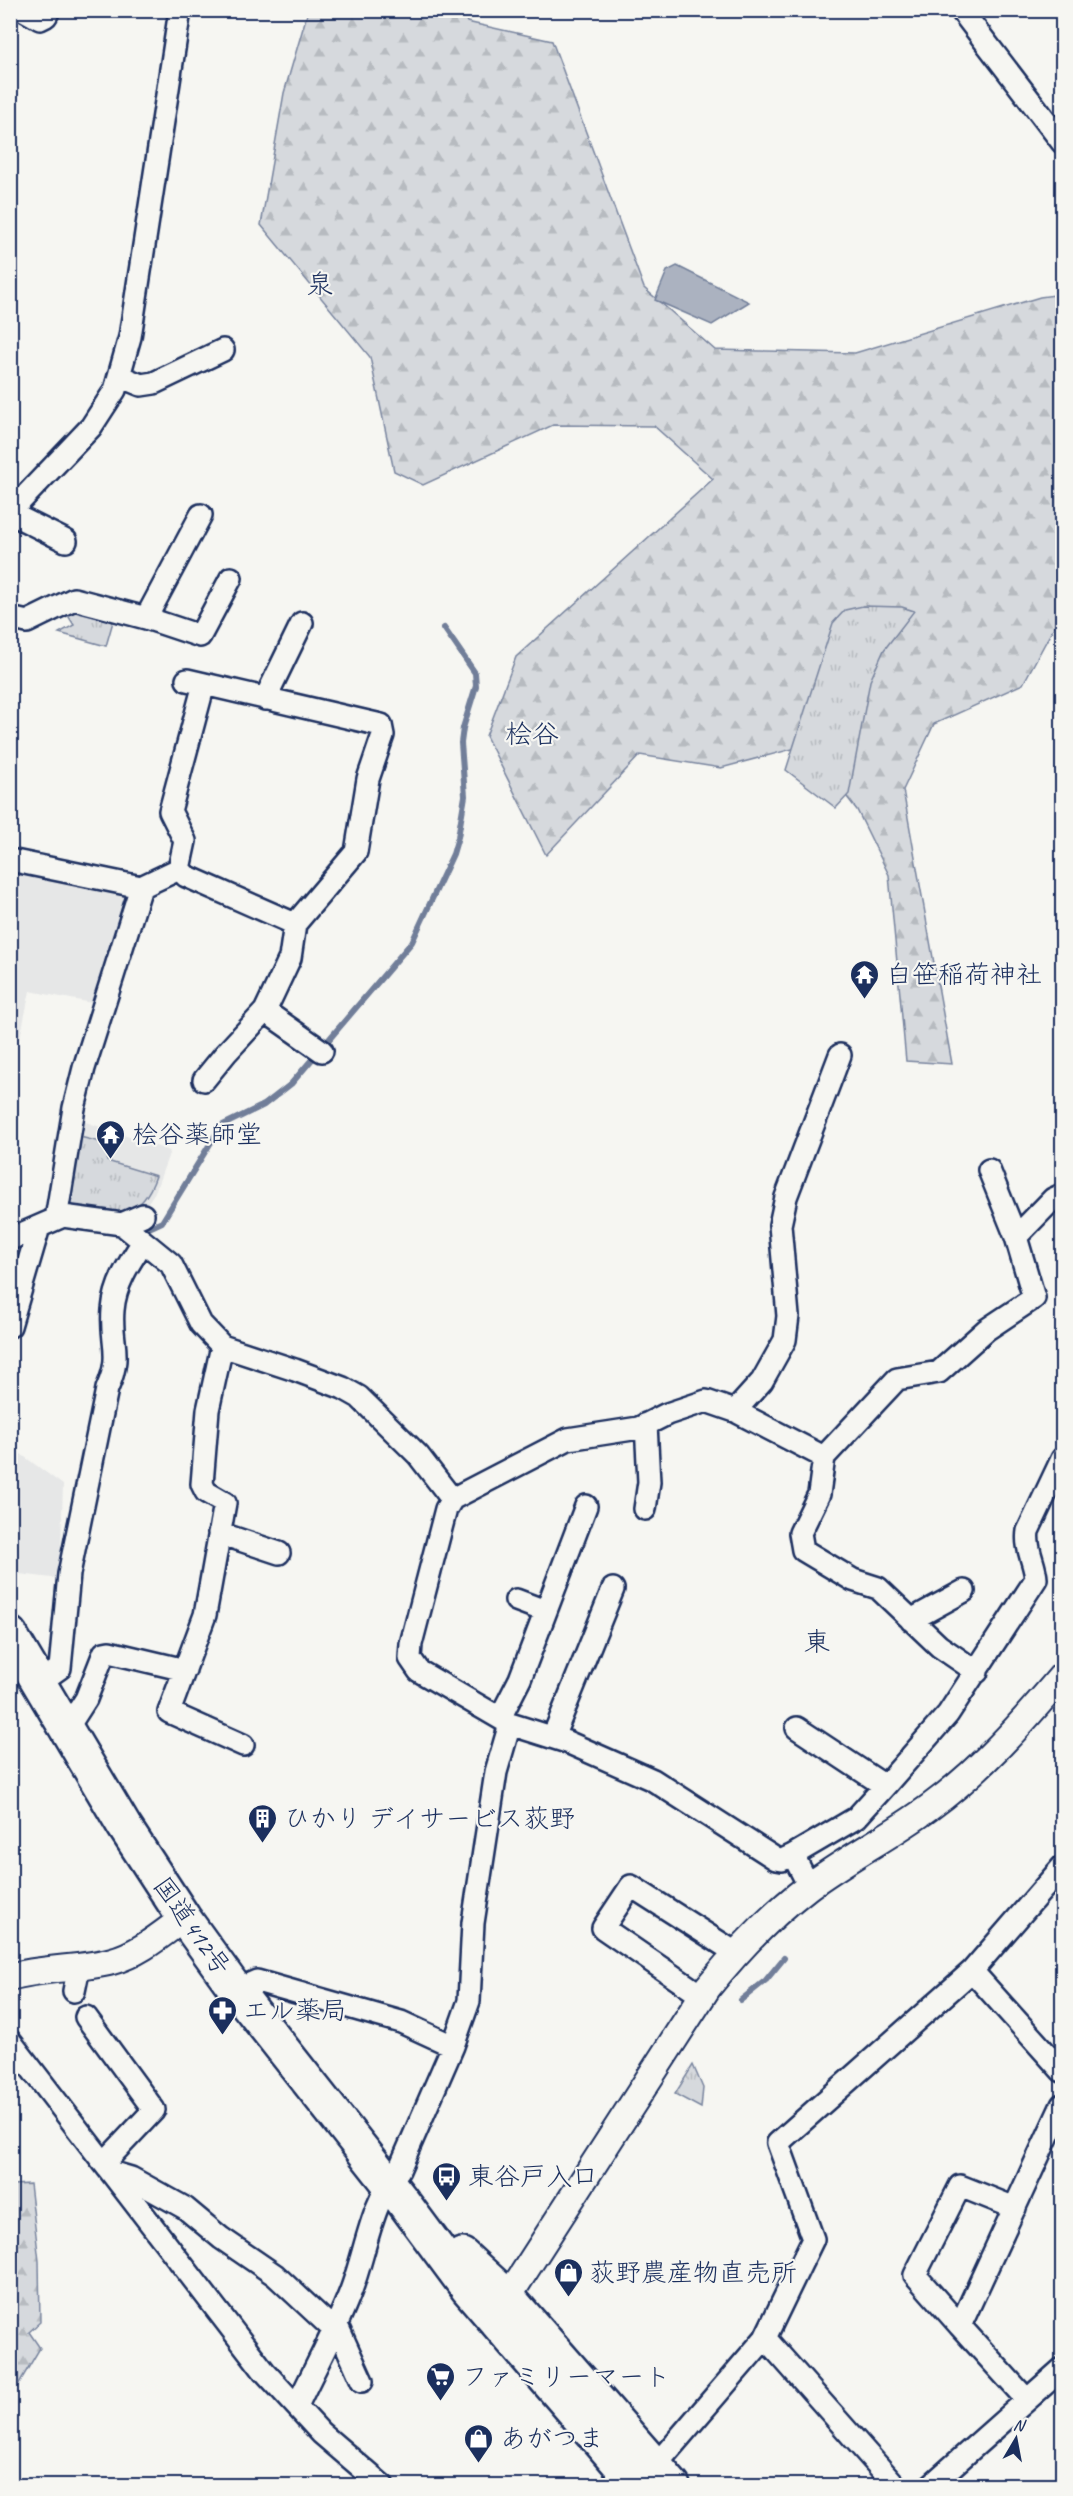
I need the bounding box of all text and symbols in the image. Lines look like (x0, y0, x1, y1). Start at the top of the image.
district label: 泉 (307, 267, 334, 301)
district label: 桧谷 (505, 717, 559, 751)
temple icon: 白笹稲荷神社 (849, 958, 881, 1000)
place label: 白笹稲荷神社 (886, 958, 1042, 991)
temple icon: 桧谷薬師堂 (95, 1118, 127, 1160)
place label: 桧谷薬師堂 (132, 1118, 262, 1151)
district label: 東 (804, 1625, 831, 1659)
building icon: ひかり デイサービス荻野 (247, 1802, 279, 1844)
place label: ひかり デイサービス荻野 (284, 1802, 575, 1835)
street label: 国道412号 (146, 1870, 238, 1982)
pharmacy icon: エル薬局 (206, 1994, 238, 2036)
place label: エル薬局 (243, 1994, 347, 2027)
bus stop icon: 東谷戸入口 (431, 2160, 463, 2202)
place label: 東谷戸入口 (468, 2160, 598, 2193)
shop icon: 荻野農産物直売所 (552, 2256, 584, 2298)
place label: 荻野農産物直売所 (589, 2256, 797, 2289)
supermarket icon: ファミリーマート (425, 2360, 457, 2402)
place label: ファミリーマート (462, 2360, 671, 2393)
north arrow (986, 2409, 1046, 2469)
text: N (1012, 2415, 1028, 2436)
shop icon: あがつま (463, 2422, 495, 2464)
place label: あがつま (500, 2422, 604, 2455)

